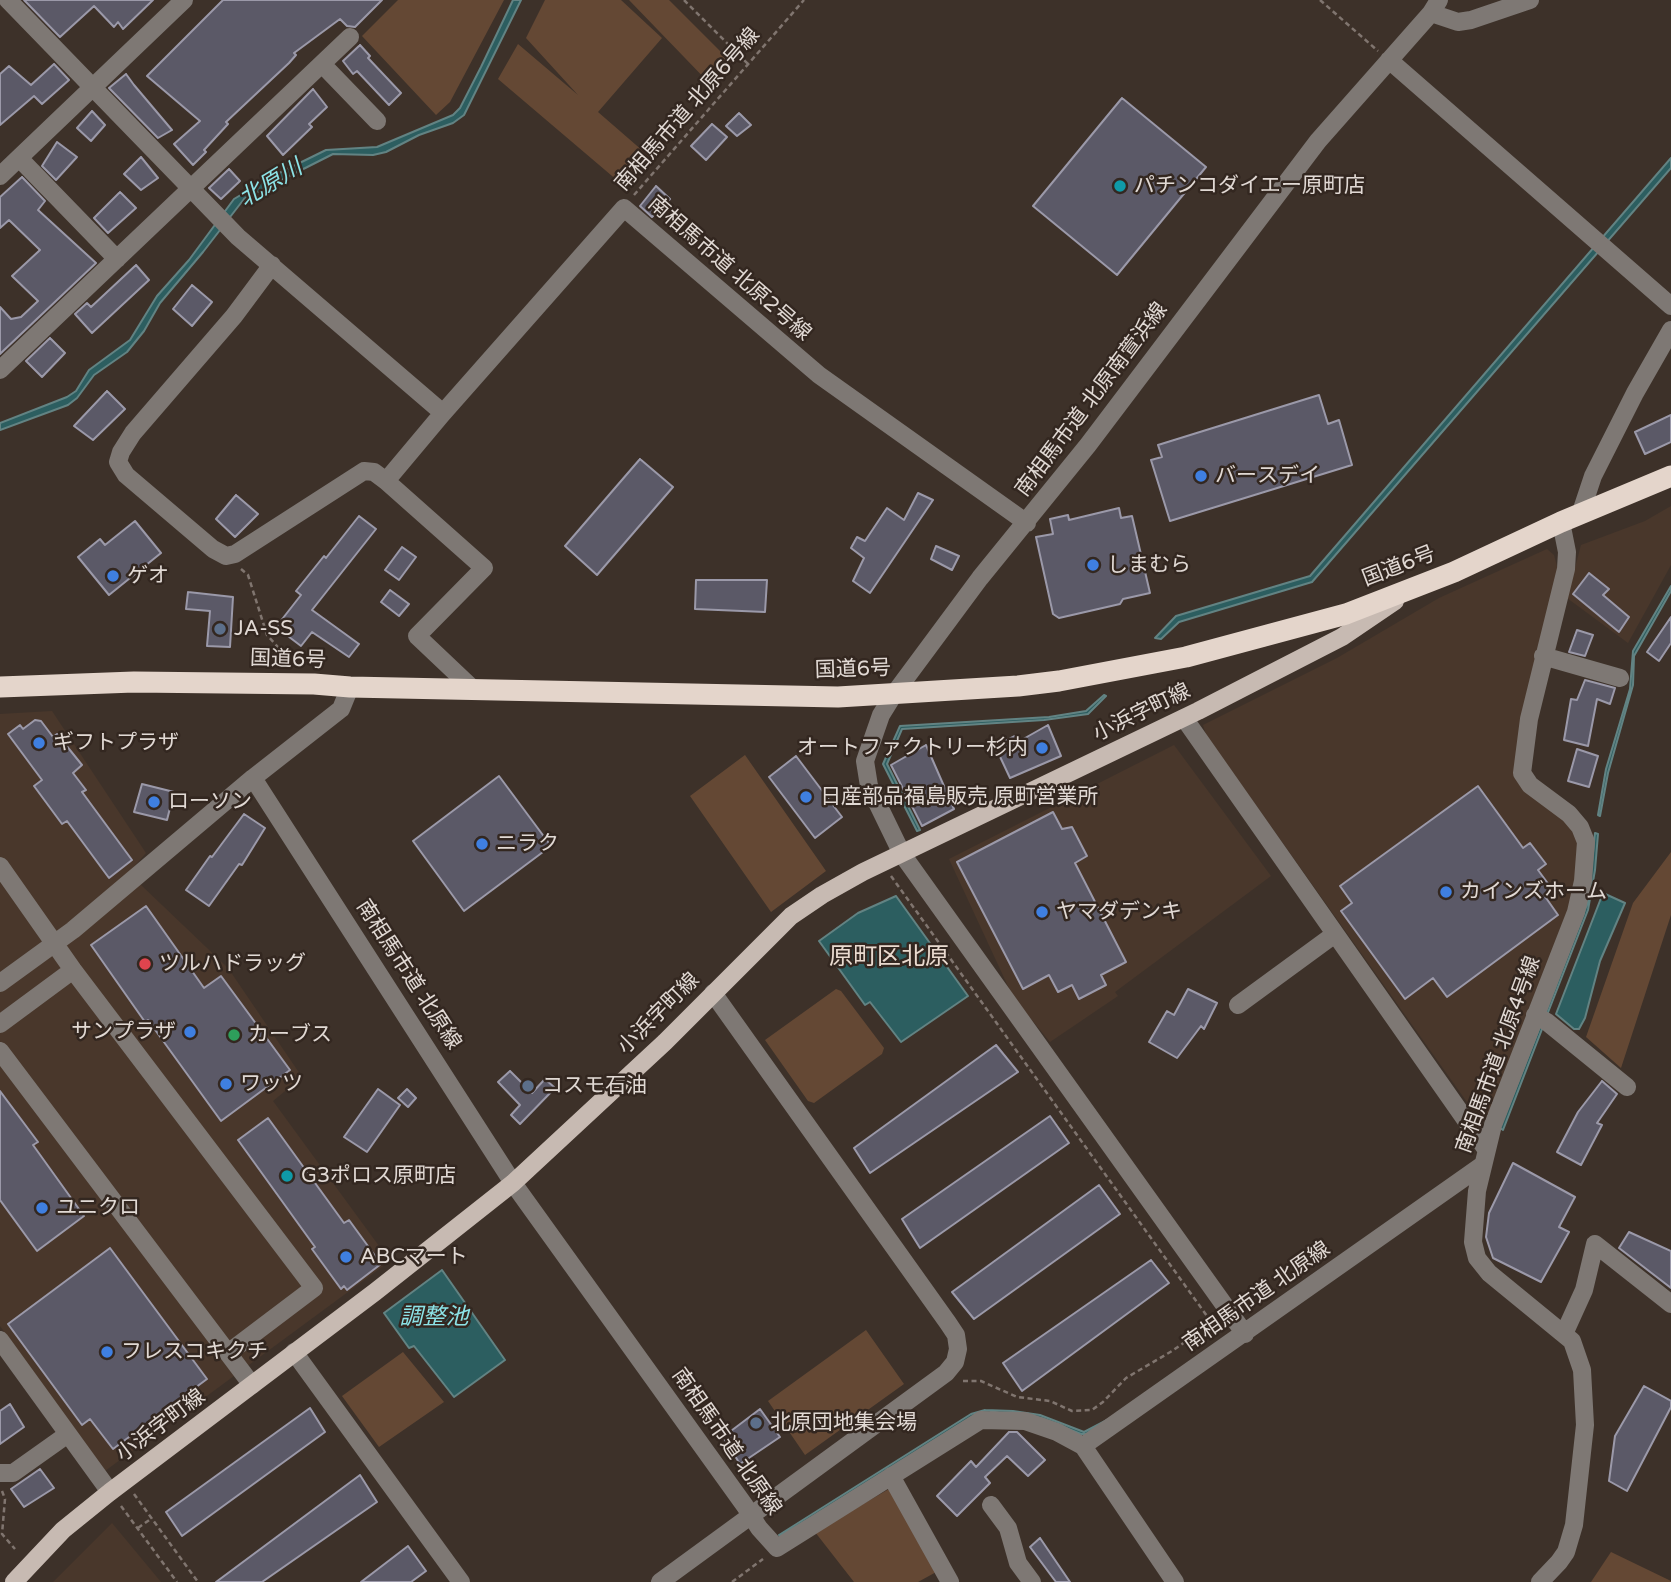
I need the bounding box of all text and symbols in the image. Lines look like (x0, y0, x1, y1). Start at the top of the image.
street label: 南相馬市道 北原6号線 (610, 23, 766, 197)
water label: 北原川 (234, 154, 308, 214)
place label: パチンコダイエー原町店 (1134, 173, 1365, 199)
marker: パチンコダイエー原町店 (1112, 178, 1128, 194)
street label: 南相馬市道 北原2号線 (642, 191, 816, 347)
street label: 南相馬市道 北原南萱浜線 (1011, 298, 1173, 502)
place label: バースデイ (1215, 463, 1320, 489)
marker: バースデイ (1193, 468, 1209, 484)
street label: 国道6号 (1359, 542, 1439, 592)
place label: しまむら (1107, 552, 1191, 578)
marker: しまむら (1085, 557, 1101, 573)
place label: ゲオ (127, 563, 169, 589)
marker: ゲオ (105, 568, 121, 584)
place label: JA-SS (234, 616, 293, 642)
marker: JA-SS (212, 621, 228, 637)
street label: 国道6号 (249, 646, 327, 674)
street label: 国道6号 (814, 656, 892, 684)
street label: 小浜字町線 (1089, 679, 1195, 747)
place label: ギフトプラザ (53, 730, 179, 756)
marker: ギフトプラザ (31, 735, 47, 751)
place label: オートファクトリー杉内 (797, 735, 1028, 761)
marker: オートファクトリー杉内 (1034, 740, 1050, 756)
place label: 日産部品福島販売 原町営業所 (820, 784, 1098, 810)
place label: ローソン (168, 789, 252, 815)
marker: 日産部品福島販売 原町営業所 (798, 789, 814, 805)
marker: ローソン (146, 794, 162, 810)
place label: ニラク (496, 831, 559, 857)
marker: ニラク (474, 836, 490, 852)
place label: カインズホーム (1460, 879, 1607, 905)
marker: カインズホーム (1438, 884, 1454, 900)
street label: 南相馬市道 北原線 (350, 895, 466, 1055)
place label: ヤマダデンキ (1056, 899, 1182, 925)
marker: ヤマダデンキ (1034, 904, 1050, 920)
district label: 原町区北原 (829, 944, 949, 972)
place label: ツルハドラッグ (159, 951, 306, 977)
street label: 南相馬市道 北原4号線 (1452, 953, 1546, 1157)
marker: ツルハドラッグ (137, 956, 153, 972)
street label: 小浜字町線 (613, 968, 705, 1060)
place label: サンプラザ (71, 1019, 176, 1045)
place label: カーブス (248, 1022, 332, 1048)
marker: サンプラザ (182, 1024, 198, 1040)
marker: カーブス (226, 1027, 242, 1043)
place label: ワッツ (240, 1071, 303, 1097)
place label: コスモ石油 (542, 1073, 647, 1099)
marker: ワッツ (218, 1076, 234, 1092)
marker: コスモ石油 (520, 1078, 536, 1094)
place label: G3ポロス原町店 (301, 1163, 456, 1189)
marker: G3ポロス原町店 (279, 1168, 295, 1184)
place label: ユニクロ (56, 1195, 140, 1221)
marker: ユニクロ (34, 1200, 50, 1216)
street label: 南相馬市道 北原線 (1179, 1237, 1335, 1357)
place label: ABCマート (360, 1244, 468, 1270)
marker: ABCマート (338, 1249, 354, 1265)
water label: 調整池 (400, 1304, 468, 1332)
place label: フレスコキクチ (121, 1339, 268, 1365)
marker: フレスコキクチ (99, 1344, 115, 1360)
street label: 南相馬市道 北原線 (666, 1364, 786, 1520)
street label: 小浜字町線 (111, 1384, 211, 1468)
place label: 北原団地集会場 (770, 1410, 917, 1436)
marker: 北原団地集会場 (748, 1415, 764, 1431)

